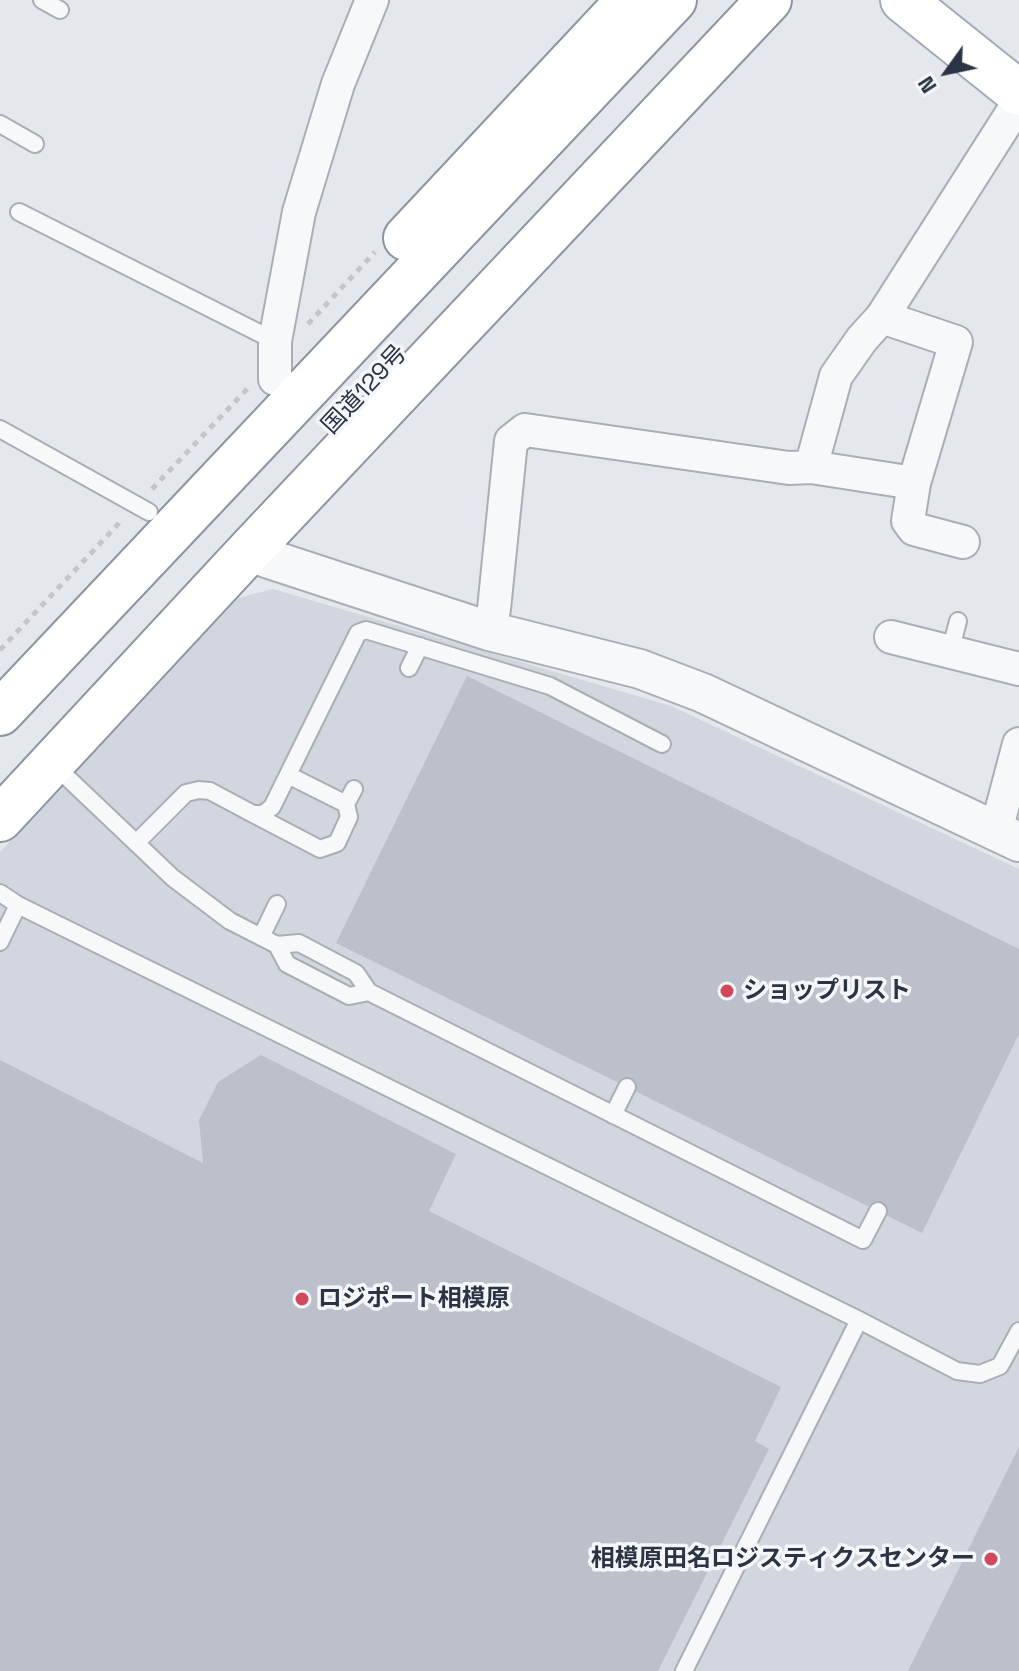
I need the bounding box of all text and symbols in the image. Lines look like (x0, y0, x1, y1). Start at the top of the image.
north arrow (907, 32, 987, 112)
text: N (911, 71, 943, 99)
street label: 国道129号 (317, 340, 413, 440)
place label: ショップリスト (743, 977, 911, 1005)
marker: ショップリスト (718, 982, 736, 1000)
place label: ロジポート相模原 (318, 1285, 510, 1313)
marker: ロジポート相模原 (293, 1290, 311, 1308)
place label: 相模原田名ロジスティクスセンター (591, 1545, 975, 1573)
marker: 相模原田名ロジスティクスセンター (982, 1550, 1000, 1568)

